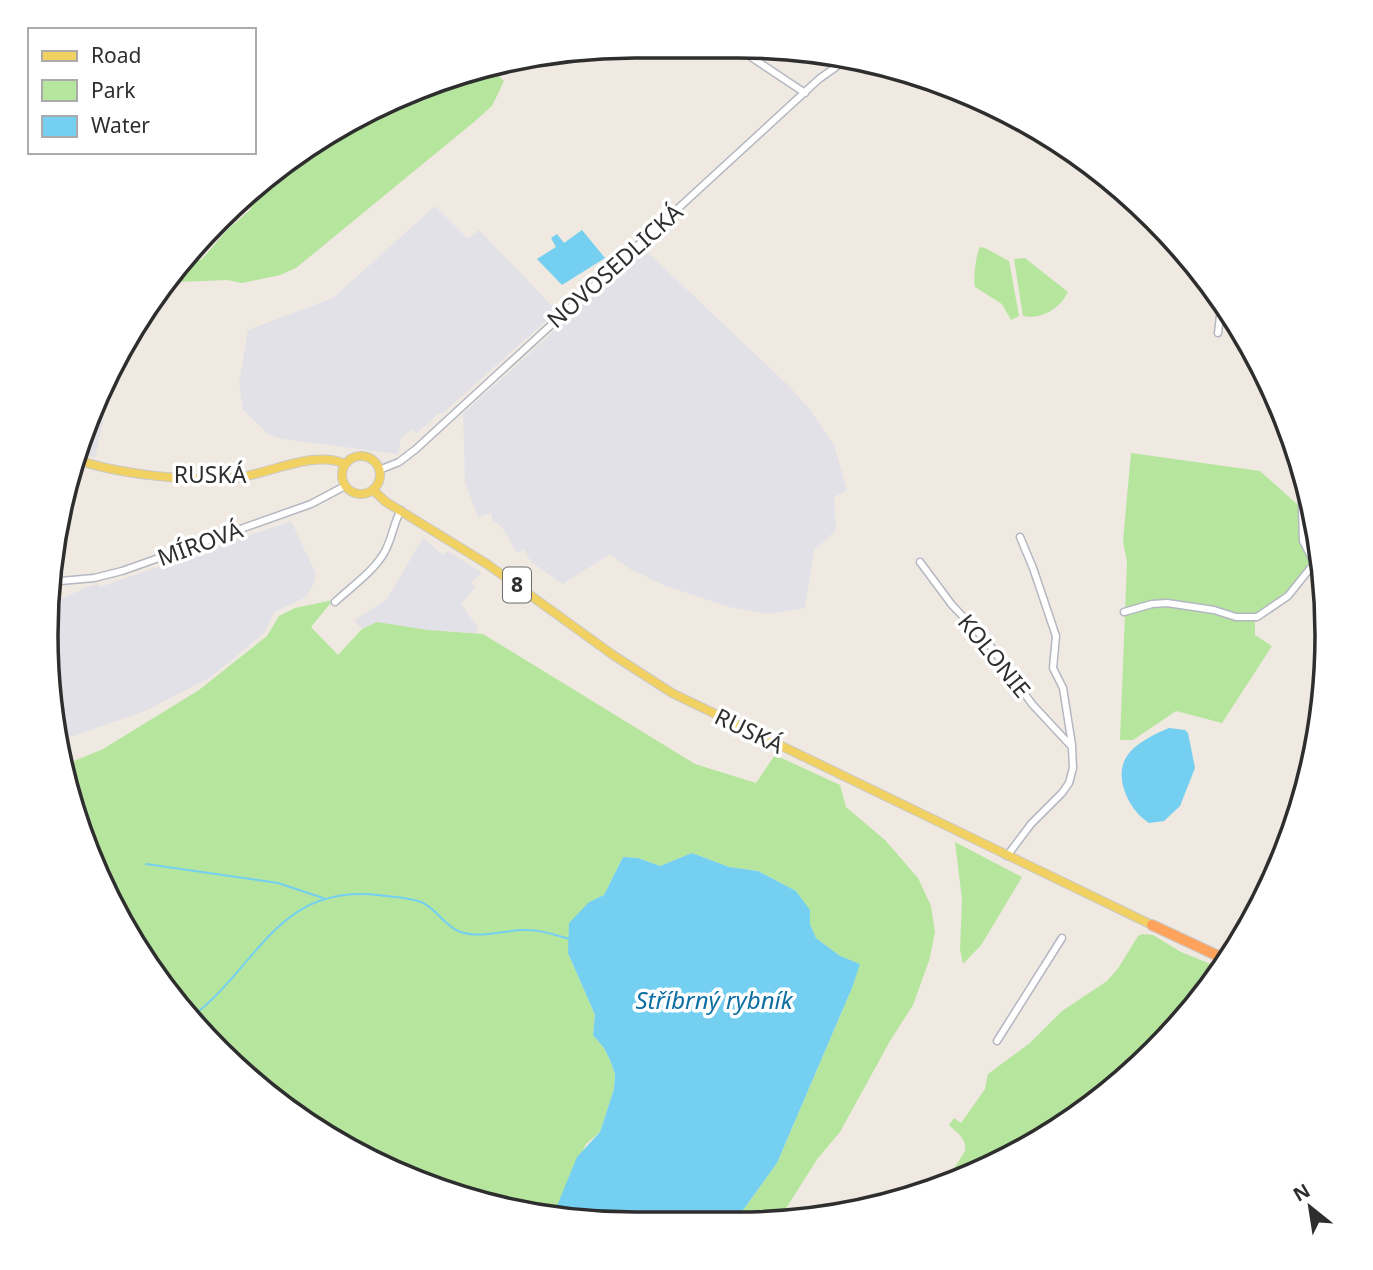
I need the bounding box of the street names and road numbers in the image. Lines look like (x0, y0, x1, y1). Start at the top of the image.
street label: NOVOSEDLICKÁ (540, 196, 689, 335)
street label: RUSKÁ (174, 458, 247, 490)
street label: MÍROVÁ (153, 513, 247, 573)
road number: 8 (503, 568, 531, 602)
street label: KOLONIE (951, 607, 1038, 704)
street label: RUSKÁ (710, 700, 789, 761)

